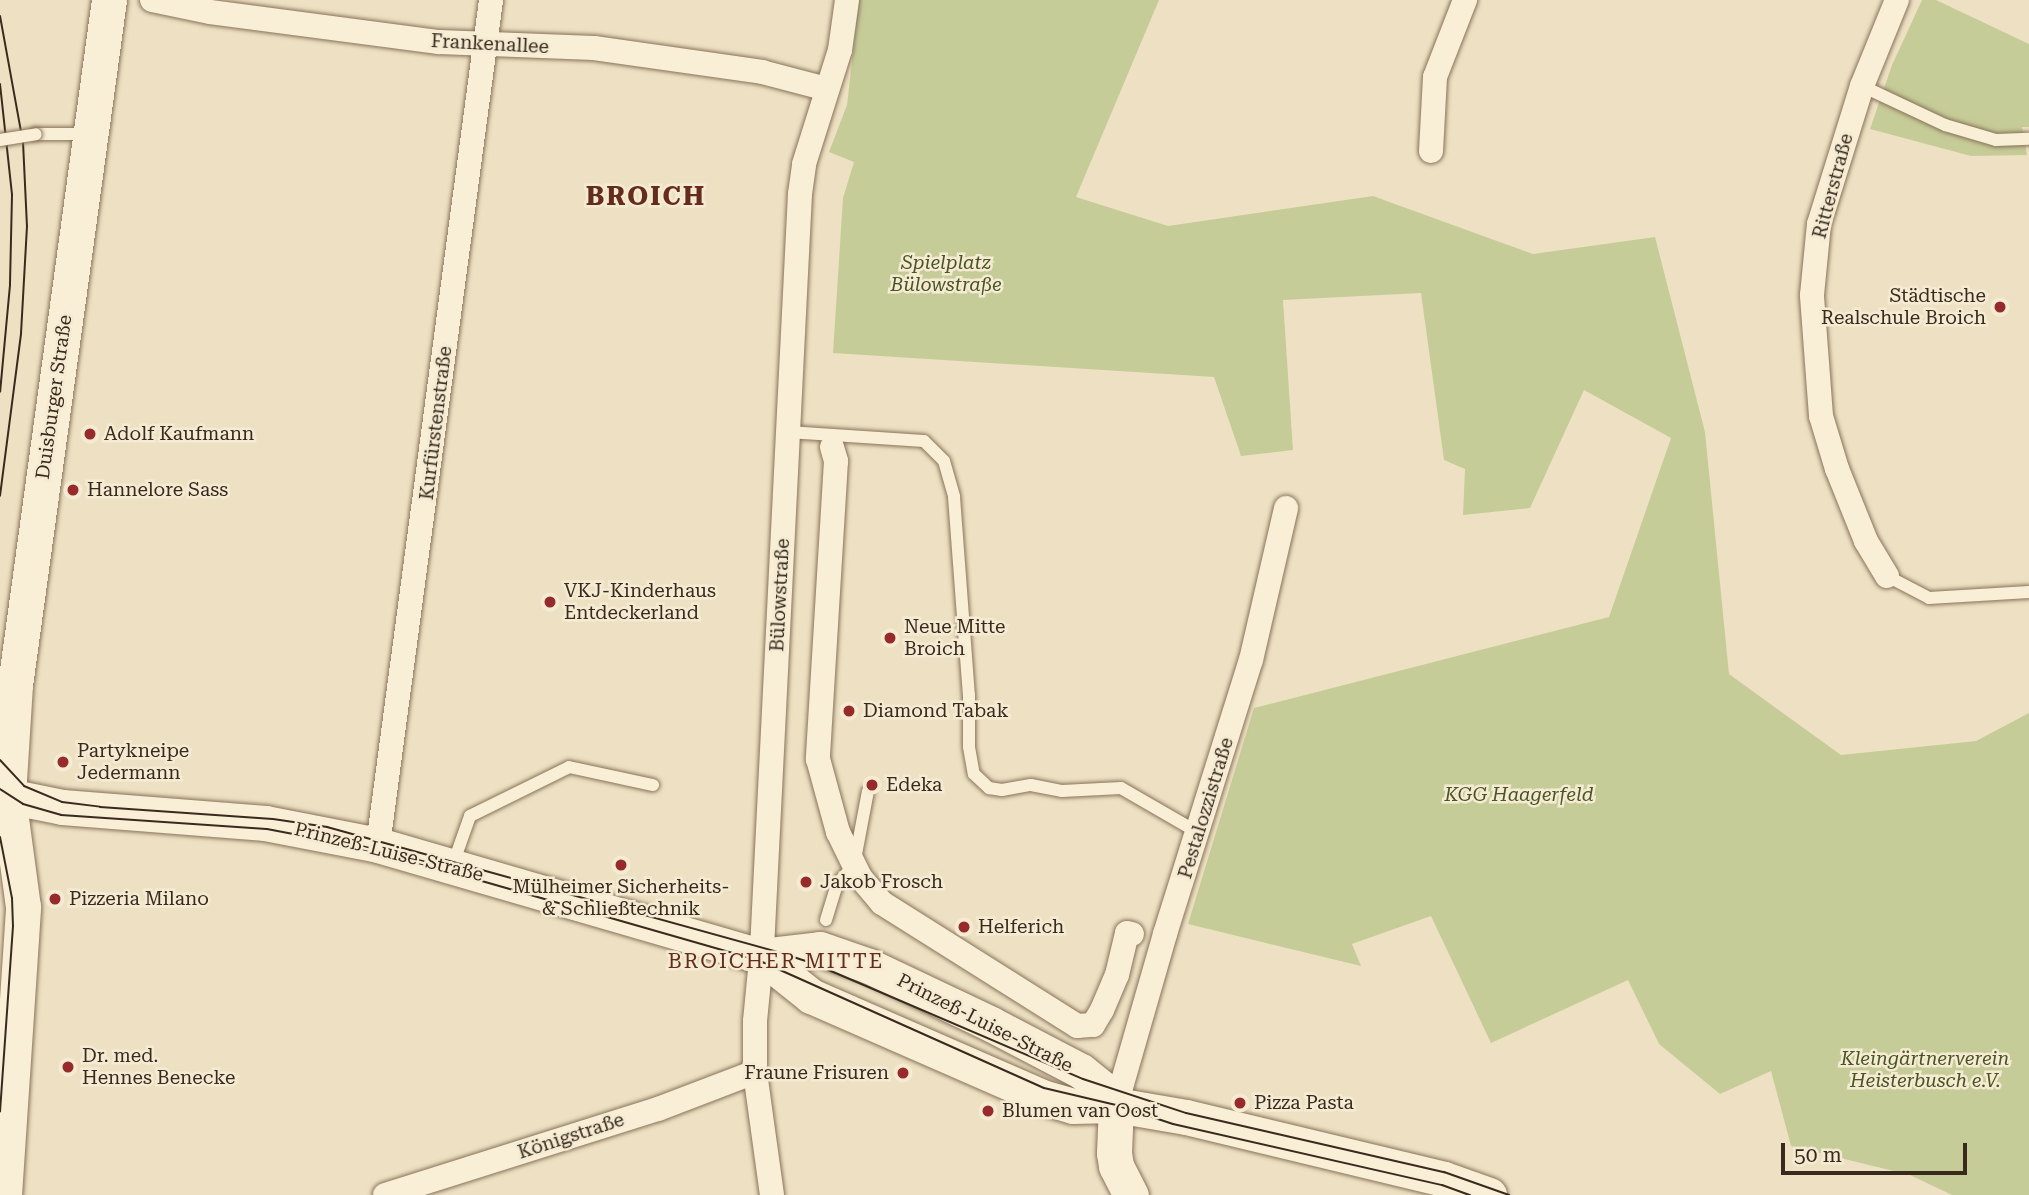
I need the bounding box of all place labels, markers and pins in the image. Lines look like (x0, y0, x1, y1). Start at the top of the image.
place label: Städtische Realschule Broich (1821, 285, 1986, 329)
marker: Städtische Realschule Broich (1992, 299, 2008, 315)
place label: Adolf Kaufmann (104, 423, 254, 445)
marker: Adolf Kaufmann (82, 426, 98, 442)
place label: Hannelore Sass (87, 479, 228, 501)
marker: Hannelore Sass (65, 482, 81, 498)
place label: VKJ-Kinderhaus Entdeckerland (564, 580, 716, 624)
marker: VKJ-Kinderhaus Entdeckerland (542, 594, 558, 610)
place label: Neue Mitte Broich (904, 616, 1005, 660)
marker: Neue Mitte Broich (882, 630, 898, 646)
place label: Diamond Tabak (863, 700, 1008, 722)
marker: Diamond Tabak (841, 703, 857, 719)
place label: Partykneipe Jedermann (77, 740, 189, 784)
marker: Partykneipe Jedermann (55, 754, 71, 770)
place label: Edeka (886, 774, 942, 796)
marker: Edeka (864, 777, 880, 793)
marker: Mülheimer Sicherheits- & Schließtechnik (613, 857, 629, 873)
place label: Jakob Frosch (820, 871, 943, 893)
marker: Jakob Frosch (798, 874, 814, 890)
place label: Mülheimer Sicherheits- & Schließtechnik (512, 876, 730, 920)
place label: Pizzeria Milano (69, 888, 209, 910)
marker: Pizzeria Milano (47, 891, 63, 907)
place label: Helferich (978, 916, 1064, 938)
marker: Helferich (956, 919, 972, 935)
place label: Dr. med. Hennes Benecke (82, 1045, 235, 1089)
marker: Dr. med. Hennes Benecke (60, 1059, 76, 1075)
place label: Fraune Frisuren (744, 1062, 889, 1084)
marker: Fraune Frisuren (895, 1065, 911, 1081)
place label: Pizza Pasta (1254, 1092, 1354, 1114)
marker: Pizza Pasta (1232, 1095, 1248, 1111)
place label: Blumen van Oost (1002, 1100, 1158, 1122)
marker: Blumen van Oost (980, 1103, 996, 1119)

